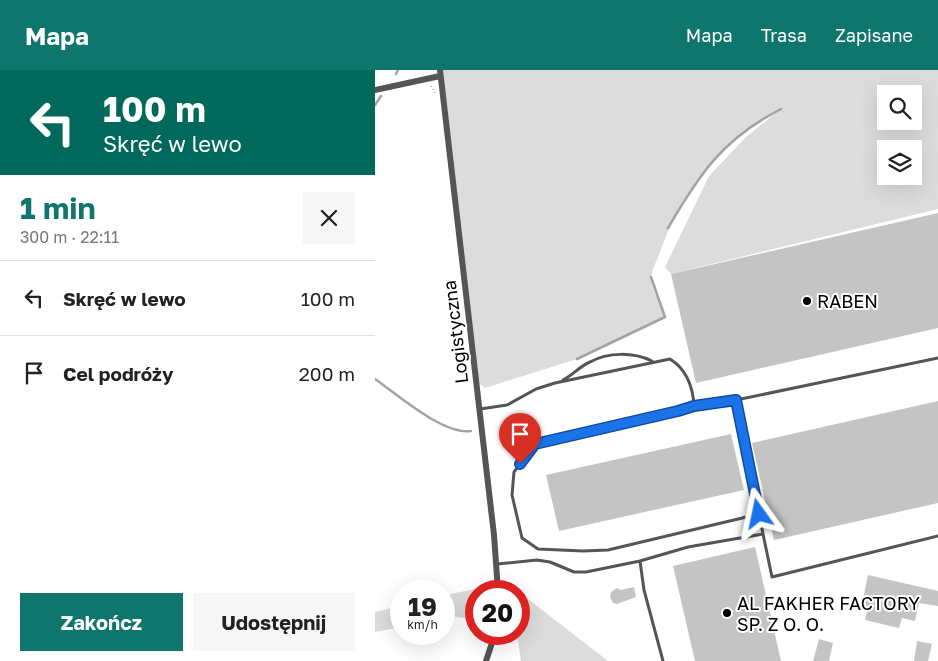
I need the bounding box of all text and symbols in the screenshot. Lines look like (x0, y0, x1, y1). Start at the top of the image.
text: Mapa (25, 21, 89, 50)
text: Mapa (686, 24, 733, 46)
text: Trasa (761, 24, 807, 46)
text: Zapisane (835, 24, 913, 46)
map controls (877, 85, 922, 185)
button: search (877, 85, 922, 130)
text: 100 m (103, 88, 206, 130)
icon: left (20, 90, 85, 155)
text: Skręć w lewo (103, 130, 242, 157)
button: layers (877, 140, 922, 185)
text: 1 min (20, 190, 96, 226)
button: close (303, 192, 355, 244)
text: 300 m · 22:11 (20, 227, 119, 247)
street label: Logistyczna (438, 279, 472, 385)
icon: left (20, 284, 48, 312)
text: Skręć w lewo (63, 287, 186, 310)
text: 100 m (301, 287, 355, 310)
place label: RABEN (817, 290, 878, 312)
marker: RABEN (801, 295, 813, 307)
icon: arrive (20, 359, 48, 387)
text: Cel podróży (63, 362, 173, 385)
text: 200 m (299, 362, 355, 385)
pin (499, 413, 541, 464)
icon: arrive (506, 420, 534, 448)
position arrow (732, 487, 784, 539)
speed limit sign: 20 (465, 580, 530, 645)
text: 19 (408, 591, 437, 622)
place label: AL FAKHER FACTORY SP. Z O. O. (737, 592, 920, 635)
button: Zakończ (20, 593, 183, 651)
button: Udostępnij (193, 593, 355, 651)
marker: AL FAKHER FACTORY SP. Z O. O. (721, 607, 733, 619)
text: km/h (407, 617, 438, 632)

